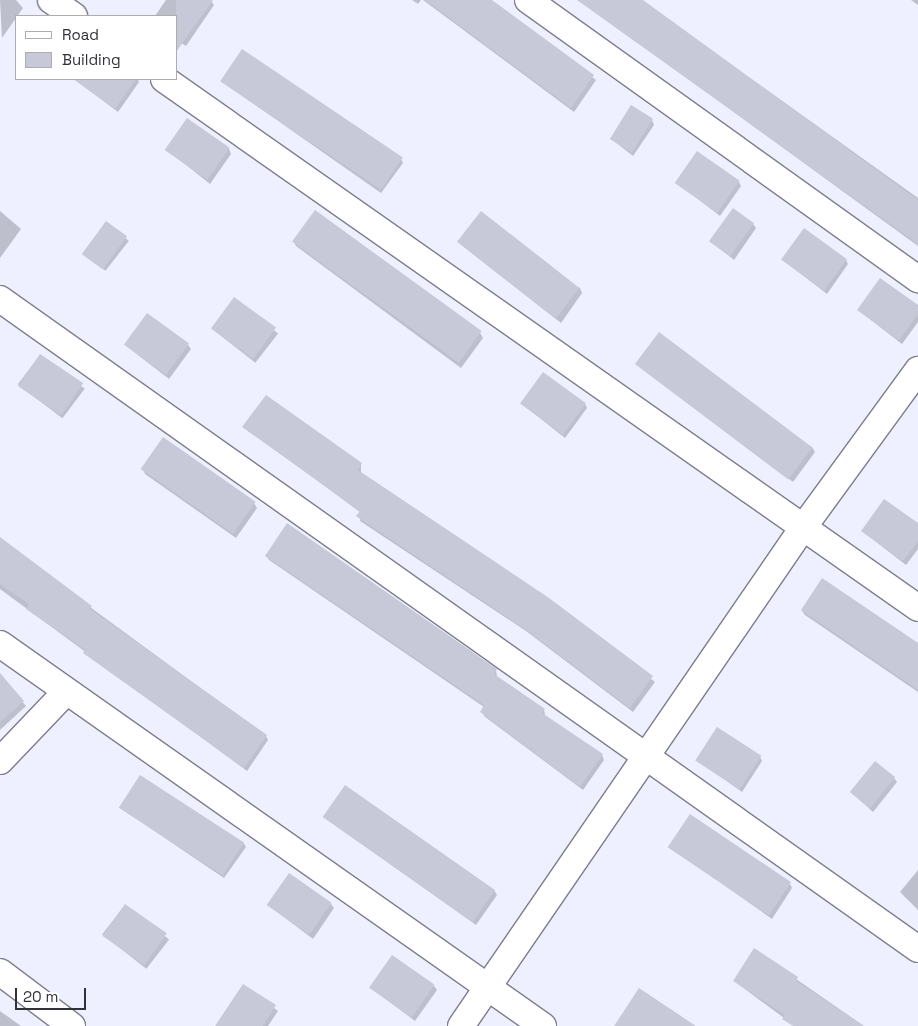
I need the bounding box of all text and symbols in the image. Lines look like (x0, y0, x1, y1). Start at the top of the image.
legend (15, 15, 178, 80)
text: Road (62, 25, 99, 44)
text: Building (62, 50, 121, 69)
scale bar (18, 978, 89, 1010)
text: 20 m (23, 987, 58, 1006)

